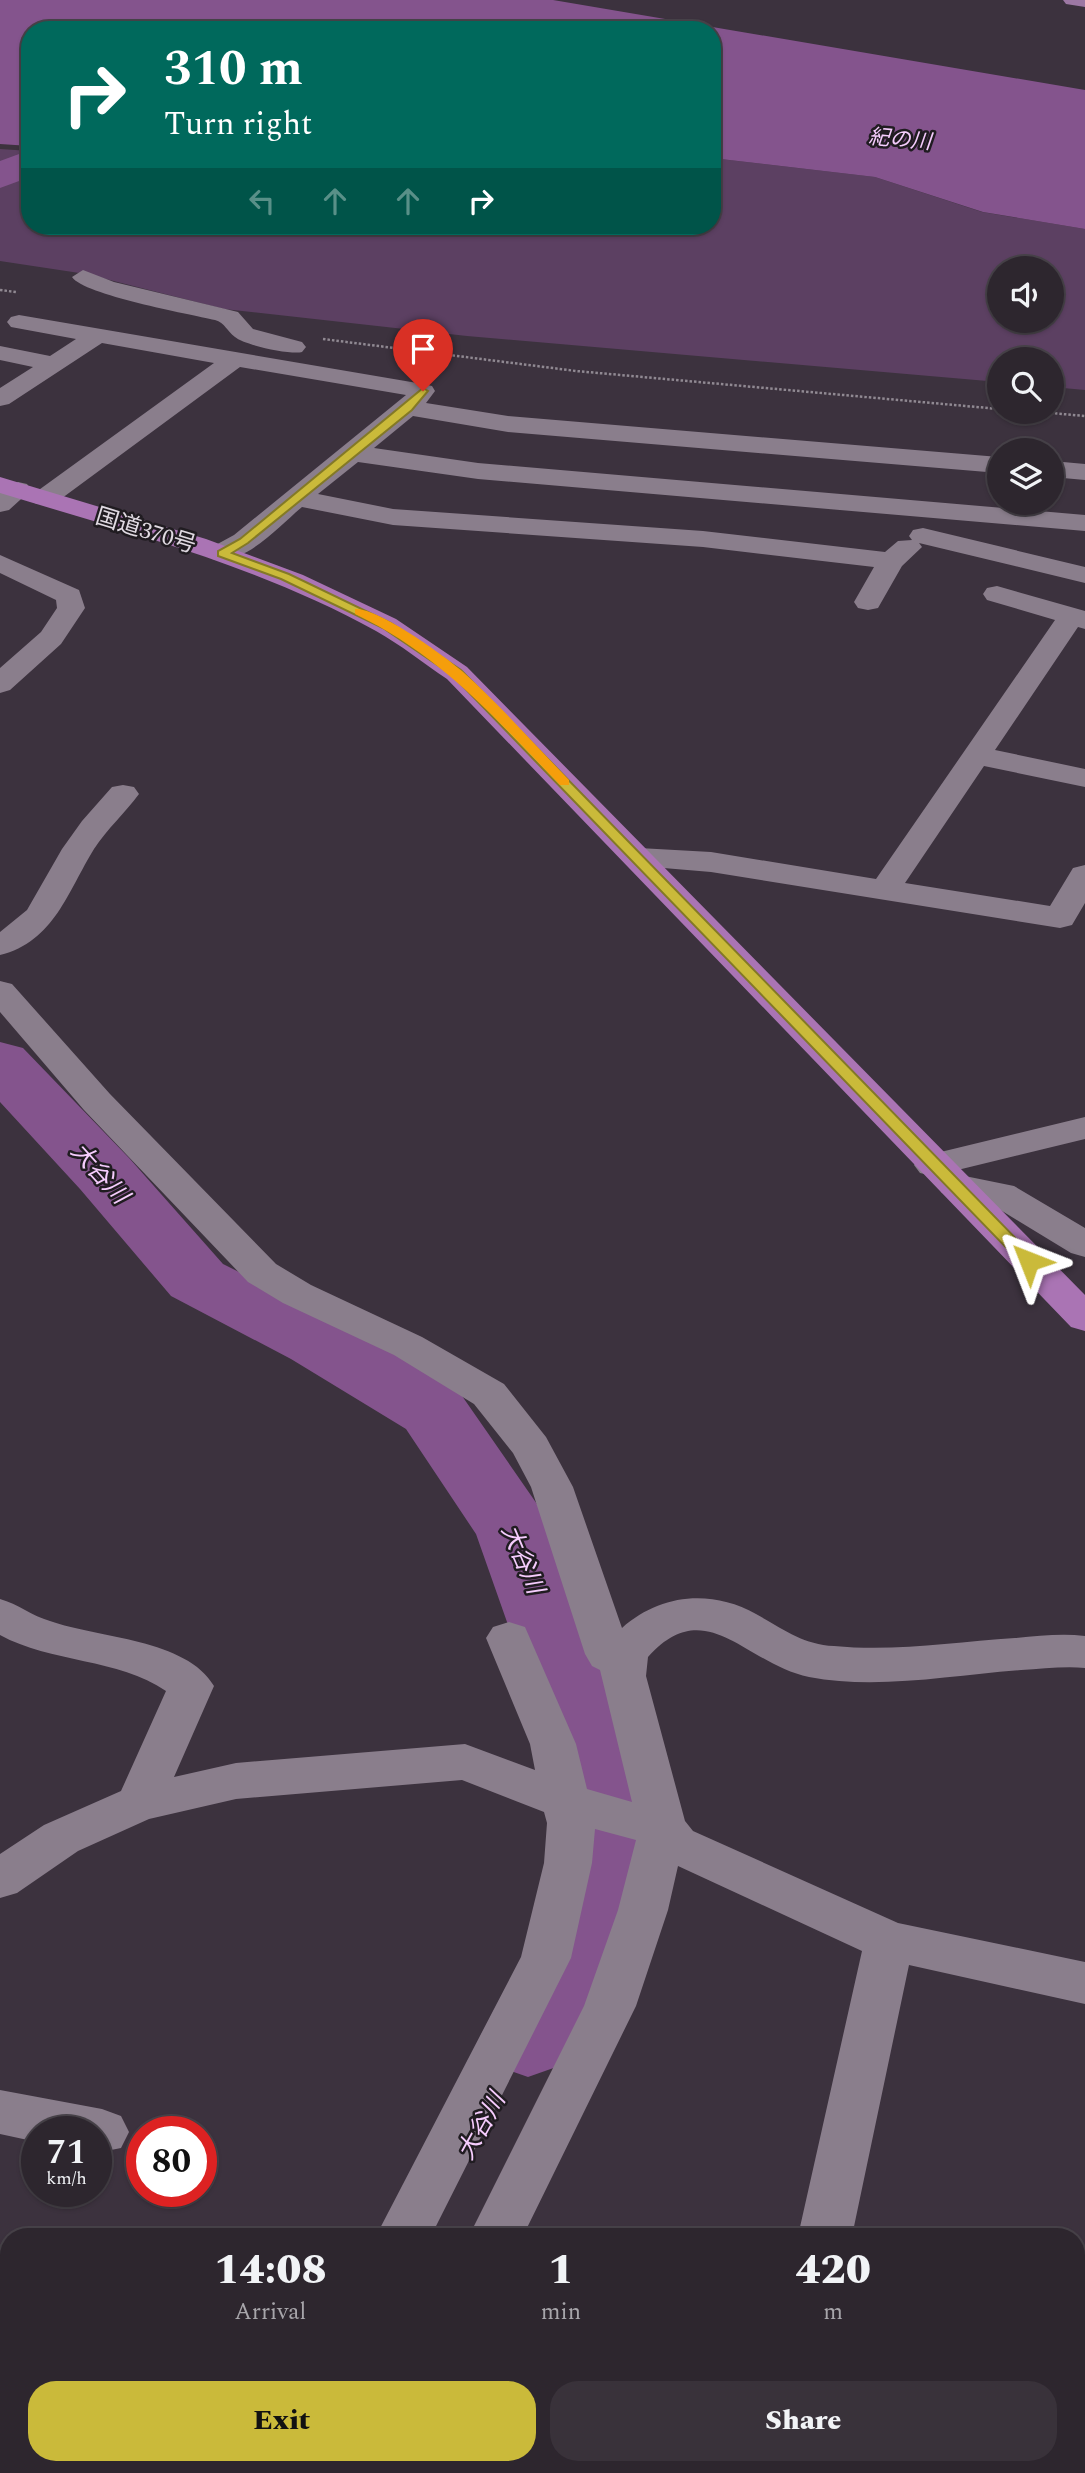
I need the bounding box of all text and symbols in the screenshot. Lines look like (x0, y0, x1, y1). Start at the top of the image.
text: 310 m (164, 32, 303, 107)
icon: right (49, 49, 140, 140)
text: Turn right (164, 100, 312, 149)
water label: 紀の川 (867, 121, 935, 159)
icon: left (243, 182, 281, 220)
icon: ahead (316, 182, 354, 220)
icon: ahead (389, 182, 427, 220)
icon: right (462, 182, 500, 220)
map controls (987, 256, 1064, 515)
button: sound (987, 256, 1064, 333)
pin (393, 319, 453, 391)
icon: arrive (404, 330, 442, 368)
button: search (987, 347, 1064, 424)
button: layers (987, 438, 1064, 515)
street label: 国道370号 (91, 500, 200, 563)
water label: 大谷川 (62, 1135, 139, 1215)
position arrow (992, 1224, 1066, 1298)
water label: 大谷川 (491, 1519, 554, 1602)
water label: 大谷川 (449, 2084, 517, 2167)
speed limit sign: 80 (126, 2116, 217, 2207)
text: 71 (47, 2126, 86, 2179)
text: km/h (46, 2165, 87, 2192)
text: 14:08 (214, 2239, 327, 2302)
text: 1 (548, 2239, 574, 2302)
text: 420 (795, 2239, 871, 2302)
text: Arrival (235, 2295, 306, 2330)
text: min (541, 2295, 581, 2330)
text: m (823, 2295, 843, 2330)
button: Exit (28, 2381, 536, 2461)
button: Share (550, 2381, 1057, 2461)

